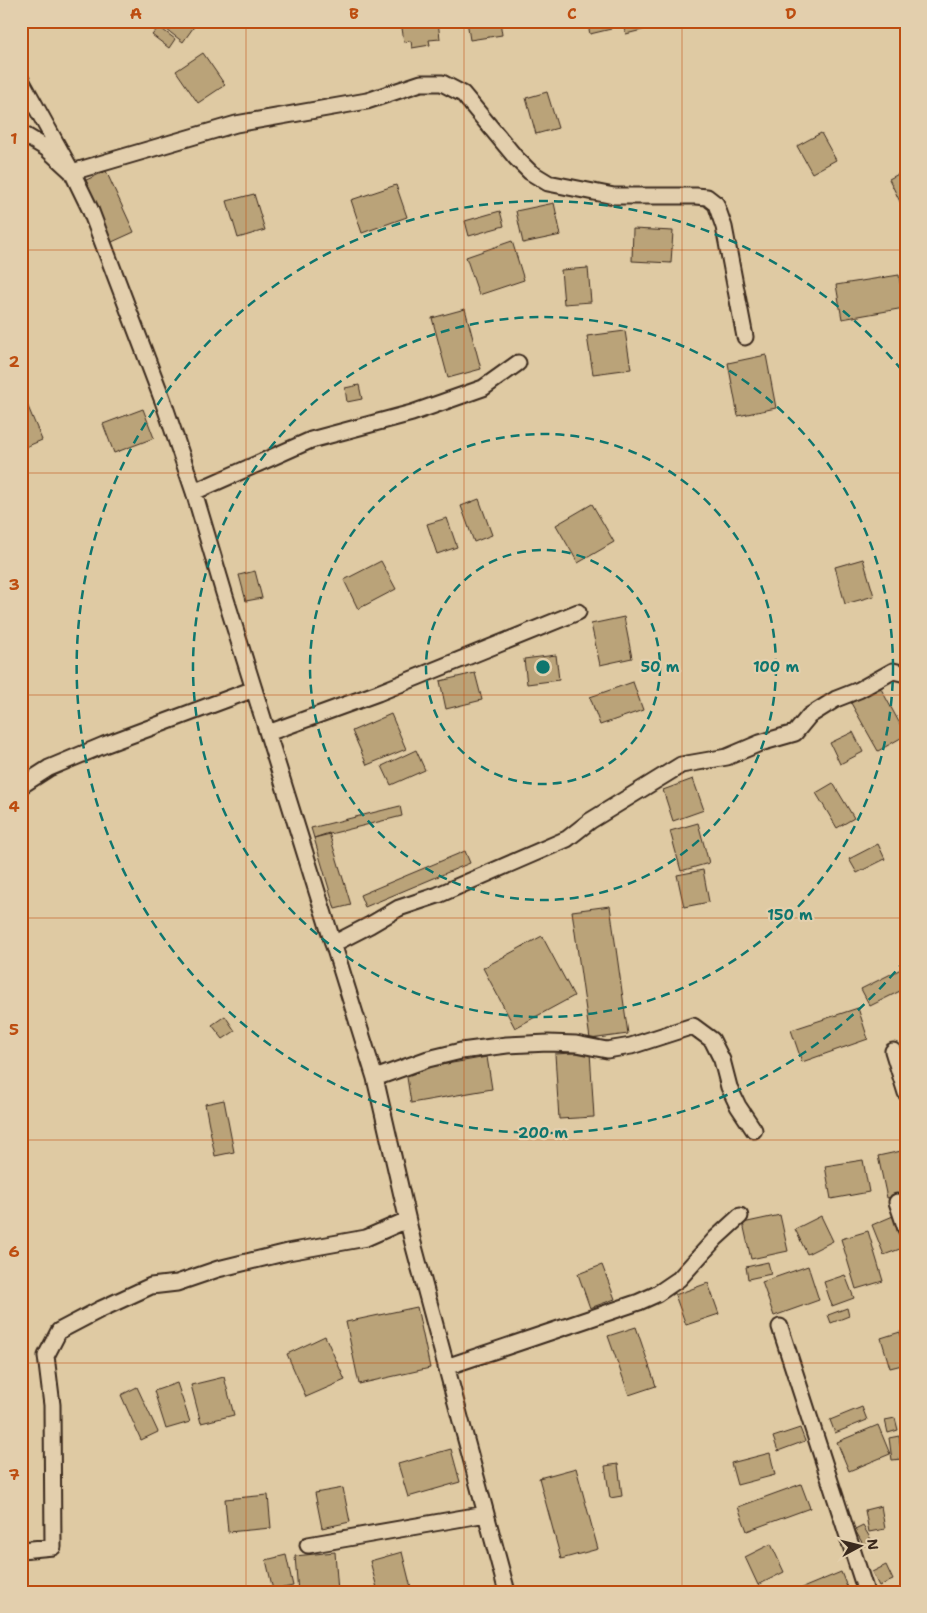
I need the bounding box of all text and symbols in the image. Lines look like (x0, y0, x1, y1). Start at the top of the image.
text: A (130, 3, 142, 24)
text: B (349, 3, 359, 24)
text: C (567, 3, 577, 24)
text: D (785, 3, 797, 24)
text: 1 (10, 128, 18, 149)
text: 2 (8, 351, 20, 372)
text: 3 (8, 574, 20, 595)
text: 50 m (641, 657, 680, 677)
text: 100 m (753, 657, 799, 677)
centre of rings (534, 658, 552, 676)
text: 4 (8, 796, 20, 817)
text: 150 m (767, 905, 813, 925)
text: 5 (9, 1019, 19, 1040)
text: 200 m (518, 1123, 568, 1143)
text: 6 (8, 1241, 20, 1262)
text: 7 (8, 1464, 20, 1485)
north arrow (834, 1520, 884, 1570)
text: N (863, 1538, 883, 1551)

